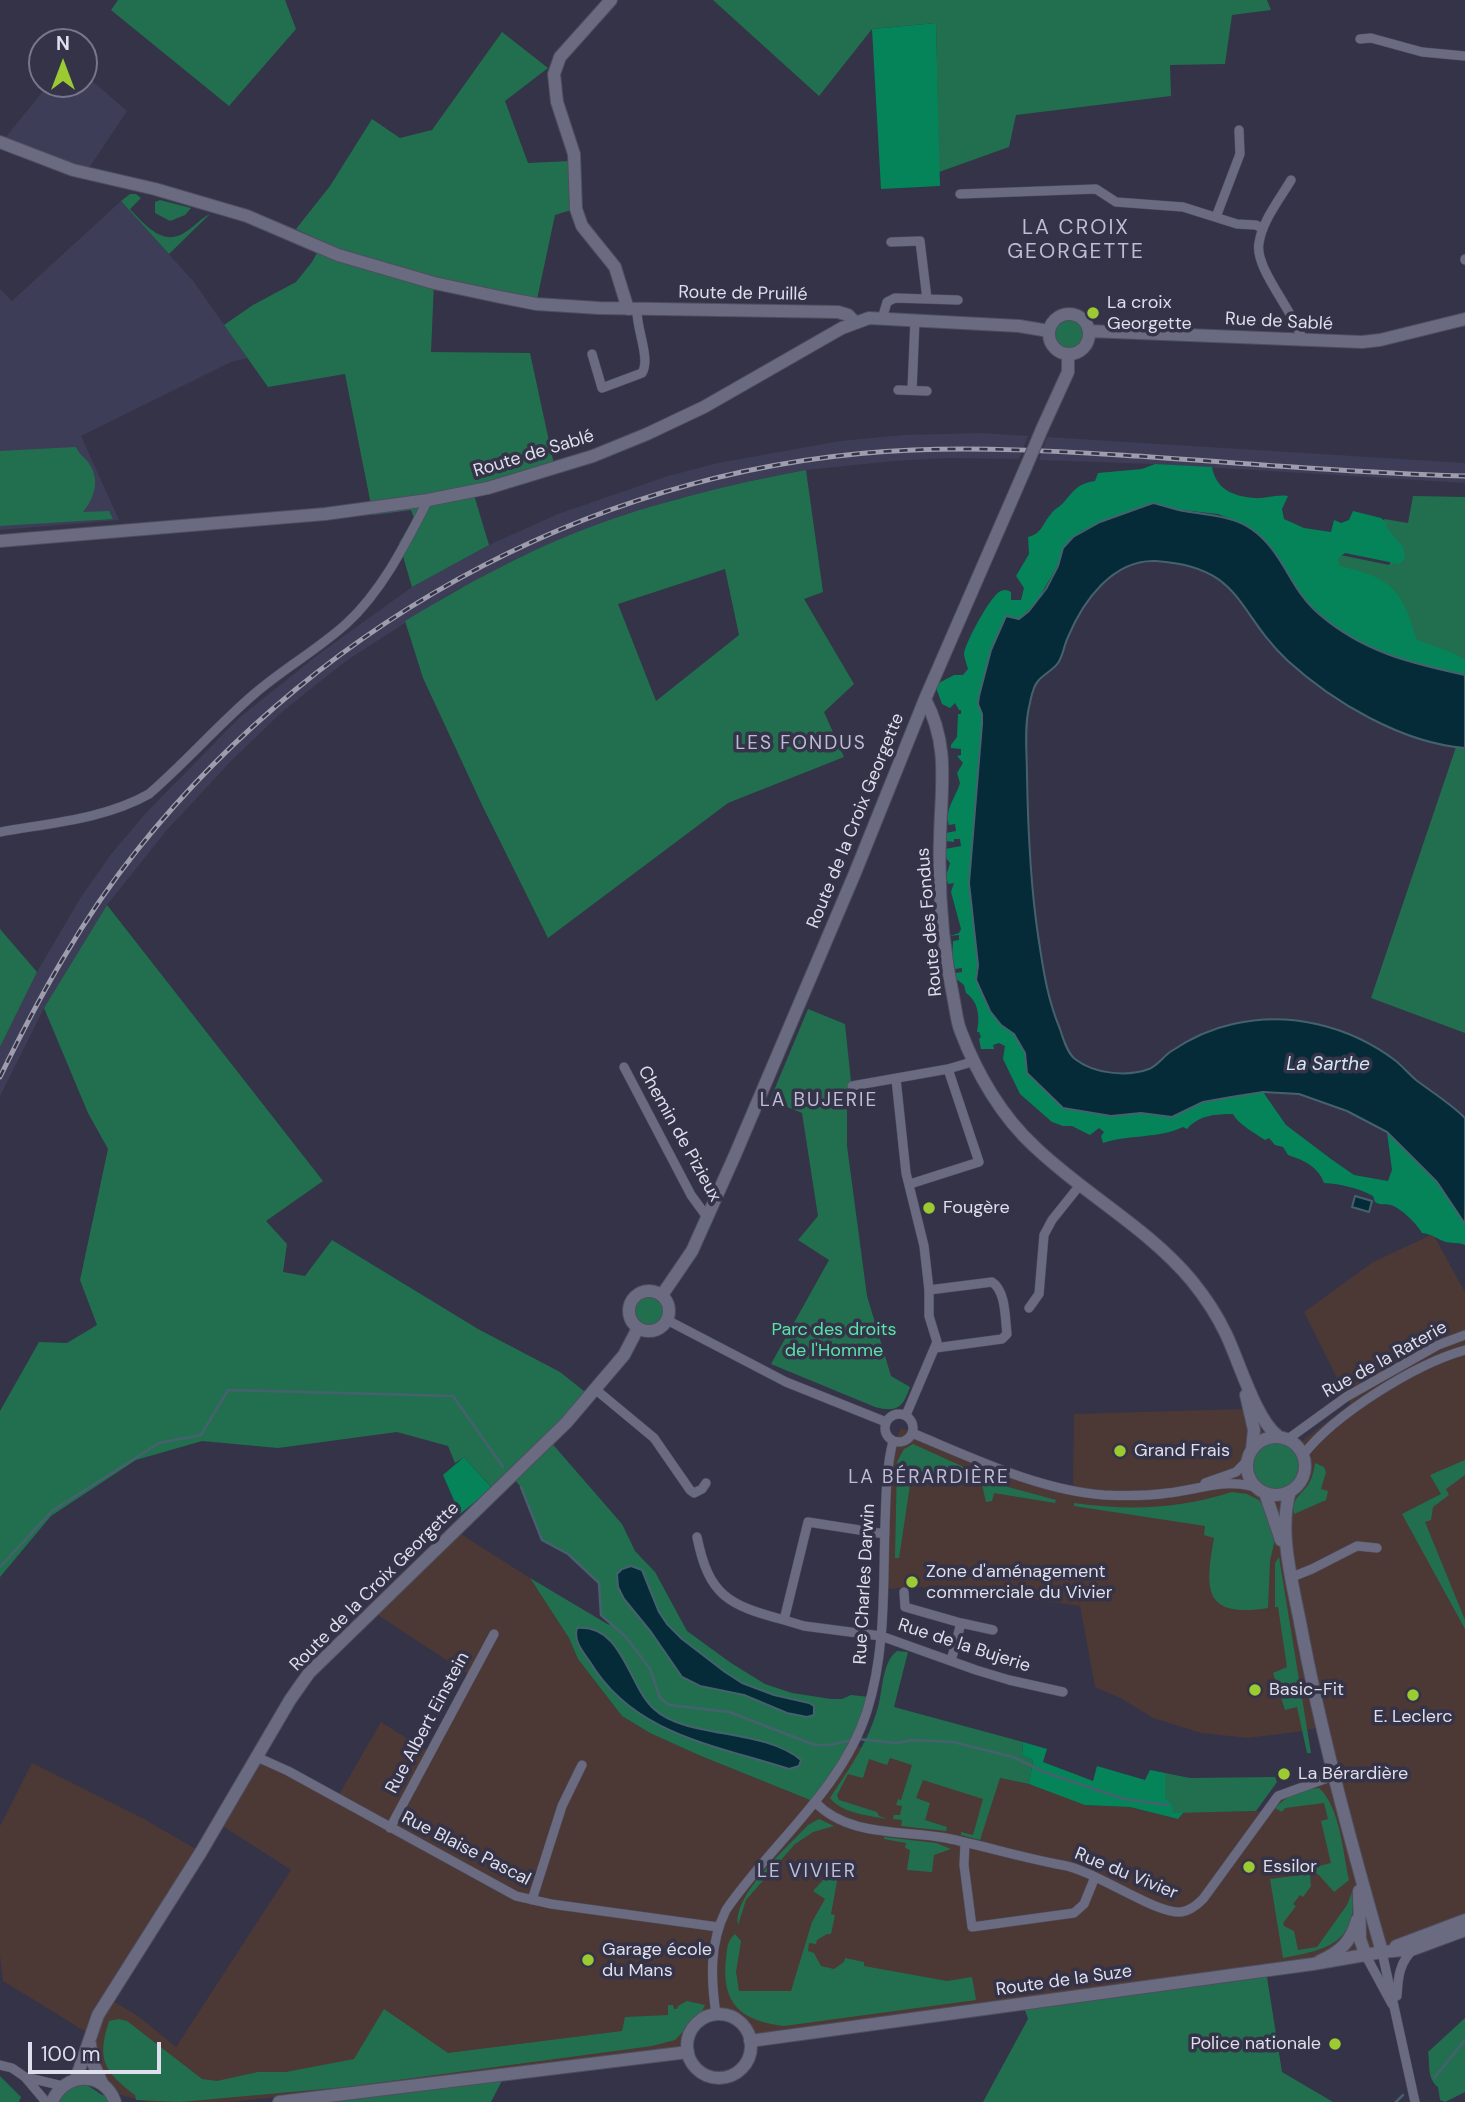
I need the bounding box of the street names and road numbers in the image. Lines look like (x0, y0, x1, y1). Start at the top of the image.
street label: Route de Pruillé (678, 282, 808, 306)
street label: Rue de Sablé (1224, 308, 1334, 336)
street label: Route de Sablé (471, 425, 597, 483)
street label: Route de la Croix Georgette (803, 710, 909, 932)
street label: Route des Fondus (913, 847, 947, 997)
street label: Chemin de Pizieux (633, 1062, 725, 1206)
street label: Rue de la Raterie (1319, 1317, 1451, 1403)
street label: Route de la Croix Georgette (286, 1498, 464, 1676)
street label: Rue Charles Darwin (850, 1503, 880, 1665)
street label: Rue de la Bujerie (895, 1614, 1033, 1678)
street label: Rue Albert Einstein (382, 1649, 474, 1797)
street label: Rue Blaise Pascal (398, 1807, 534, 1891)
street label: Rue du Vivier (1071, 1843, 1181, 1905)
street label: Route de la Suze (995, 1961, 1133, 2001)

